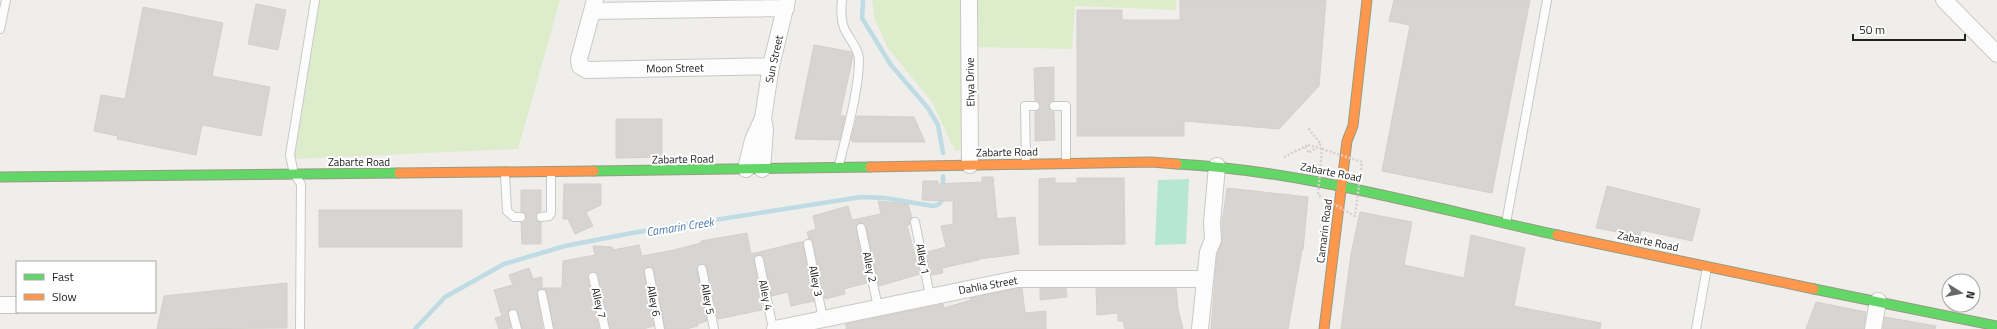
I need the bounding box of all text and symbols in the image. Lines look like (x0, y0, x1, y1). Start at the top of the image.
scale bar (1853, 16, 1965, 42)
text: 50 m (1859, 20, 1885, 39)
street label: Sun Street (761, 33, 787, 84)
street label: Ehya Drive (962, 57, 978, 107)
street label: Moon Street (646, 59, 704, 77)
street label: Zabarte Road (976, 143, 1038, 161)
street label: Zabarte Road (652, 150, 714, 168)
street label: Zabarte Road (328, 154, 390, 170)
street label: Zabarte Road (1299, 158, 1363, 186)
street label: Camarin Road (1312, 198, 1336, 264)
water label: Camarin Creek (645, 212, 717, 241)
street label: Zabarte Road (1616, 227, 1680, 255)
street label: Alley 1 (912, 242, 934, 276)
street label: Alley 2 (859, 250, 881, 284)
legend (16, 261, 156, 313)
street label: Alley 3 (805, 264, 827, 298)
text: Fast (52, 267, 75, 286)
street label: Dahlia Street (957, 272, 1019, 298)
north arrow (1941, 273, 1981, 313)
street label: Alley 4 (755, 278, 777, 312)
street label: Alley 5 (697, 282, 719, 316)
street label: Alley 6 (643, 284, 665, 318)
street label: Alley 7 (588, 286, 610, 320)
text: Slow (52, 287, 77, 306)
text: N (1962, 290, 1979, 300)

